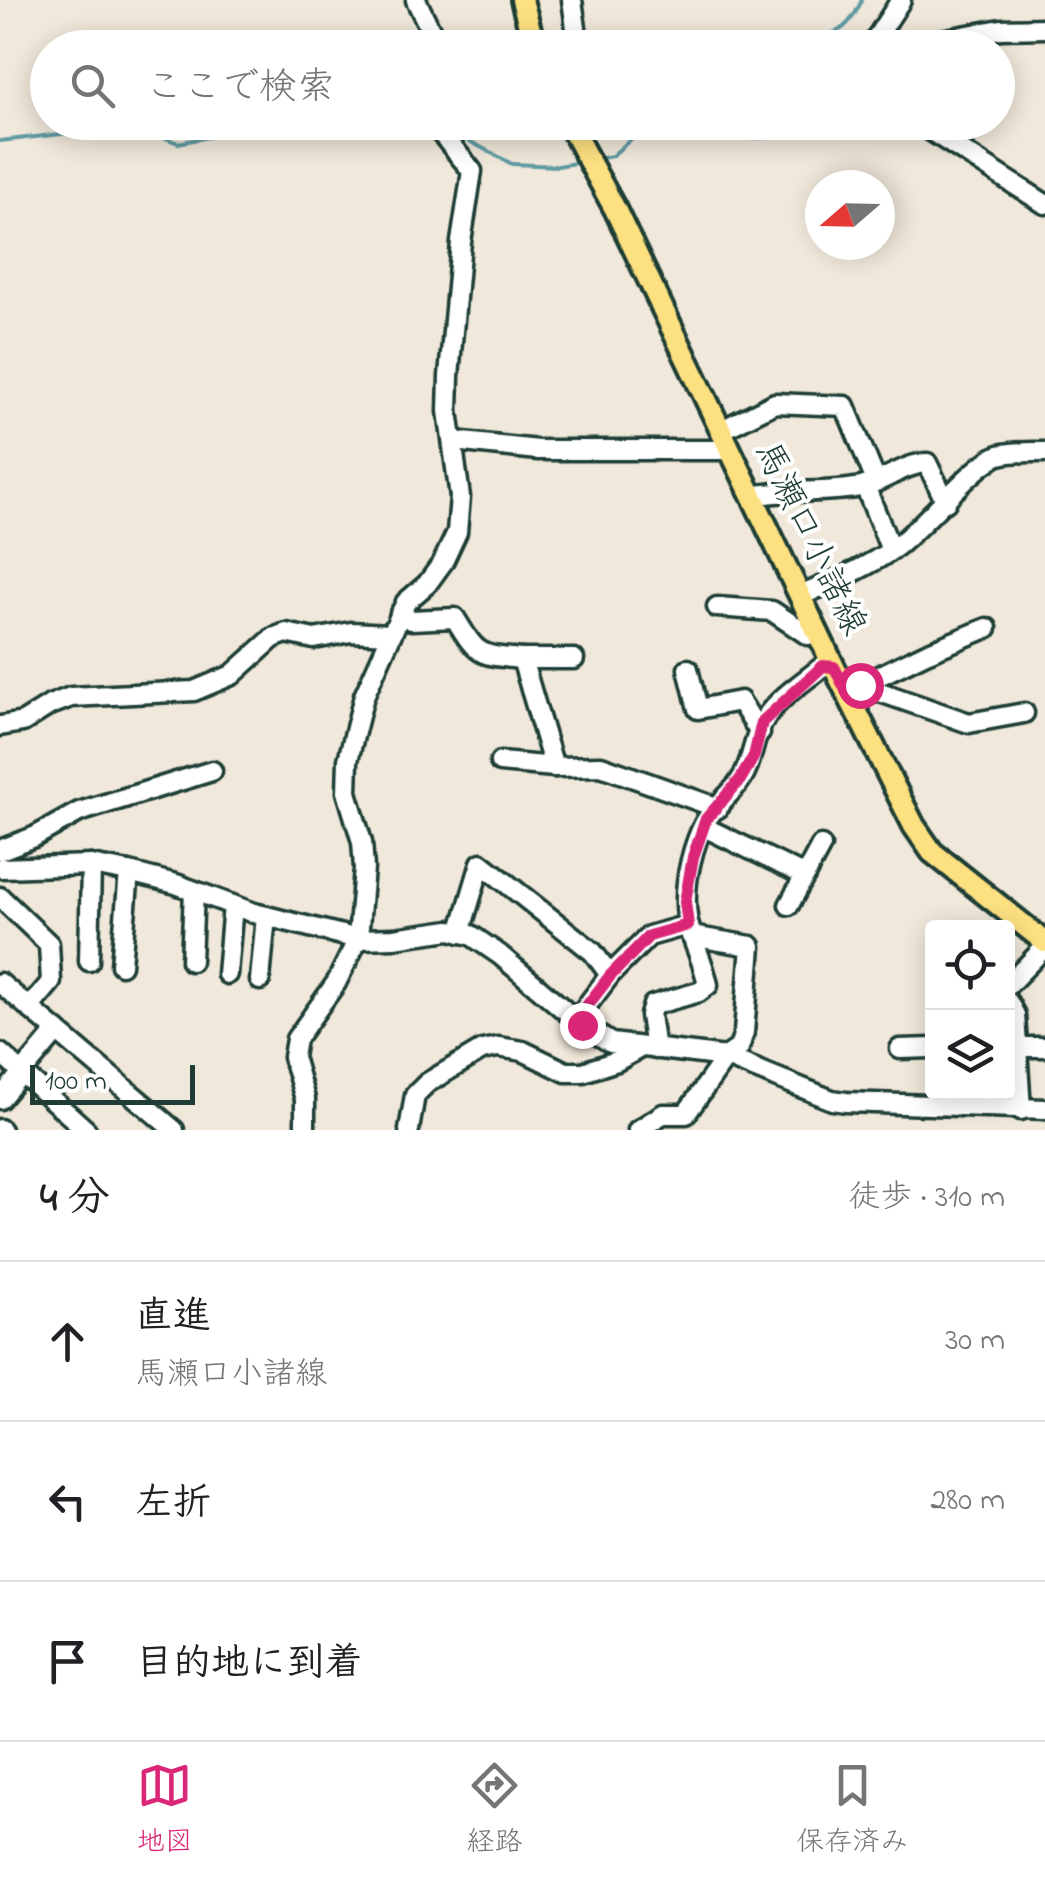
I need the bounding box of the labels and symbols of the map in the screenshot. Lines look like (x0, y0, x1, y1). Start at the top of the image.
north arrow (805, 170, 895, 260)
street label: 馬瀬口小諸線 (740, 433, 878, 645)
route start (838, 663, 884, 709)
route end (560, 1003, 606, 1049)
scale bar (30, 1060, 195, 1104)

